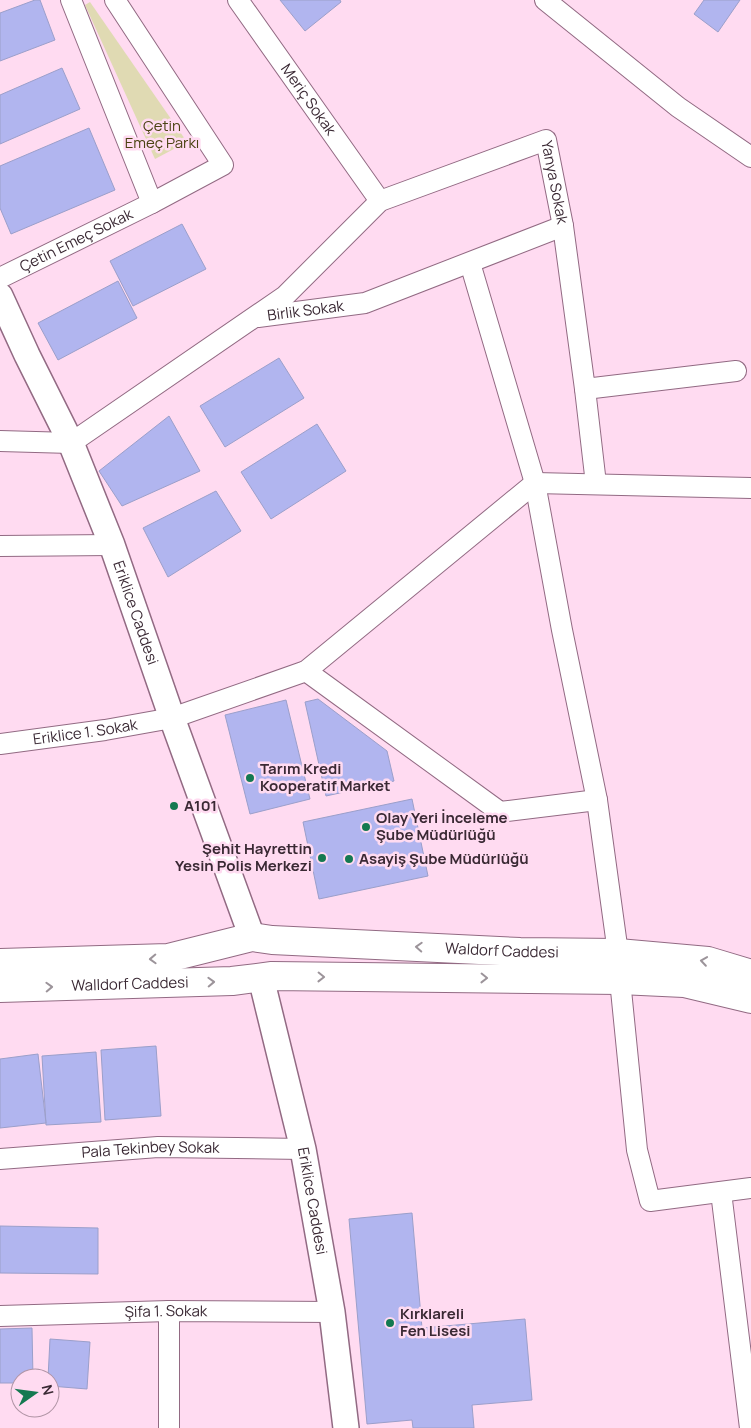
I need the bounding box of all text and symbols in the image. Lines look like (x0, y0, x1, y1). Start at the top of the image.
street label: Meriç Sokak (276, 59, 342, 140)
park label: Çetin Emeç Parkı (125, 115, 199, 153)
street label: Yanya Sokak (536, 139, 573, 226)
street label: Çetin Emeç Sokak (16, 203, 137, 277)
street label: Birlik Sokak (266, 295, 346, 326)
street label: Eriklice Caddesi (108, 558, 164, 668)
street label: Eriklice 1. Sokak (32, 713, 140, 750)
place label: Tarım Kredi Kooperatif Market (260, 758, 391, 796)
marker: Tarım Kredi Kooperatif Market (244, 772, 256, 784)
place label: A101 (184, 795, 217, 816)
marker: A101 (168, 800, 180, 812)
place label: Olay Yeri İnceleme Şube Müdürlüğü (376, 807, 508, 845)
marker: Olay Yeri İnceleme Şube Müdürlüğü (360, 821, 372, 833)
place label: Şehit Hayrettin Yesin Polis Merkezi (175, 838, 312, 876)
place label: Asayiş Şube Müdürlüğü (359, 848, 529, 869)
marker: Şehit Hayrettin Yesin Polis Merkezi (316, 852, 328, 864)
marker: Asayiş Şube Müdürlüğü (343, 853, 355, 865)
street label: Waldorf Caddesi (445, 937, 559, 962)
one-way arrow (415, 942, 423, 953)
one-way arrow (149, 953, 157, 964)
one-way arrow (700, 956, 708, 967)
street label: Walldorf Caddesi (71, 971, 189, 996)
one-way arrow (317, 971, 325, 982)
one-way arrow (480, 973, 488, 983)
one-way arrow (207, 976, 215, 987)
one-way arrow (45, 981, 53, 992)
street label: Pala Tekinbey Sokak (81, 1136, 220, 1163)
street label: Eriklice Caddesi (293, 1146, 333, 1256)
street label: Şifa 1. Sokak (124, 1300, 208, 1322)
place label: Kırklareli Fen Lisesi (400, 1303, 471, 1341)
marker: Kırklareli Fen Lisesi (384, 1317, 396, 1329)
north arrow (10, 1368, 60, 1418)
text: N (38, 1383, 59, 1397)

